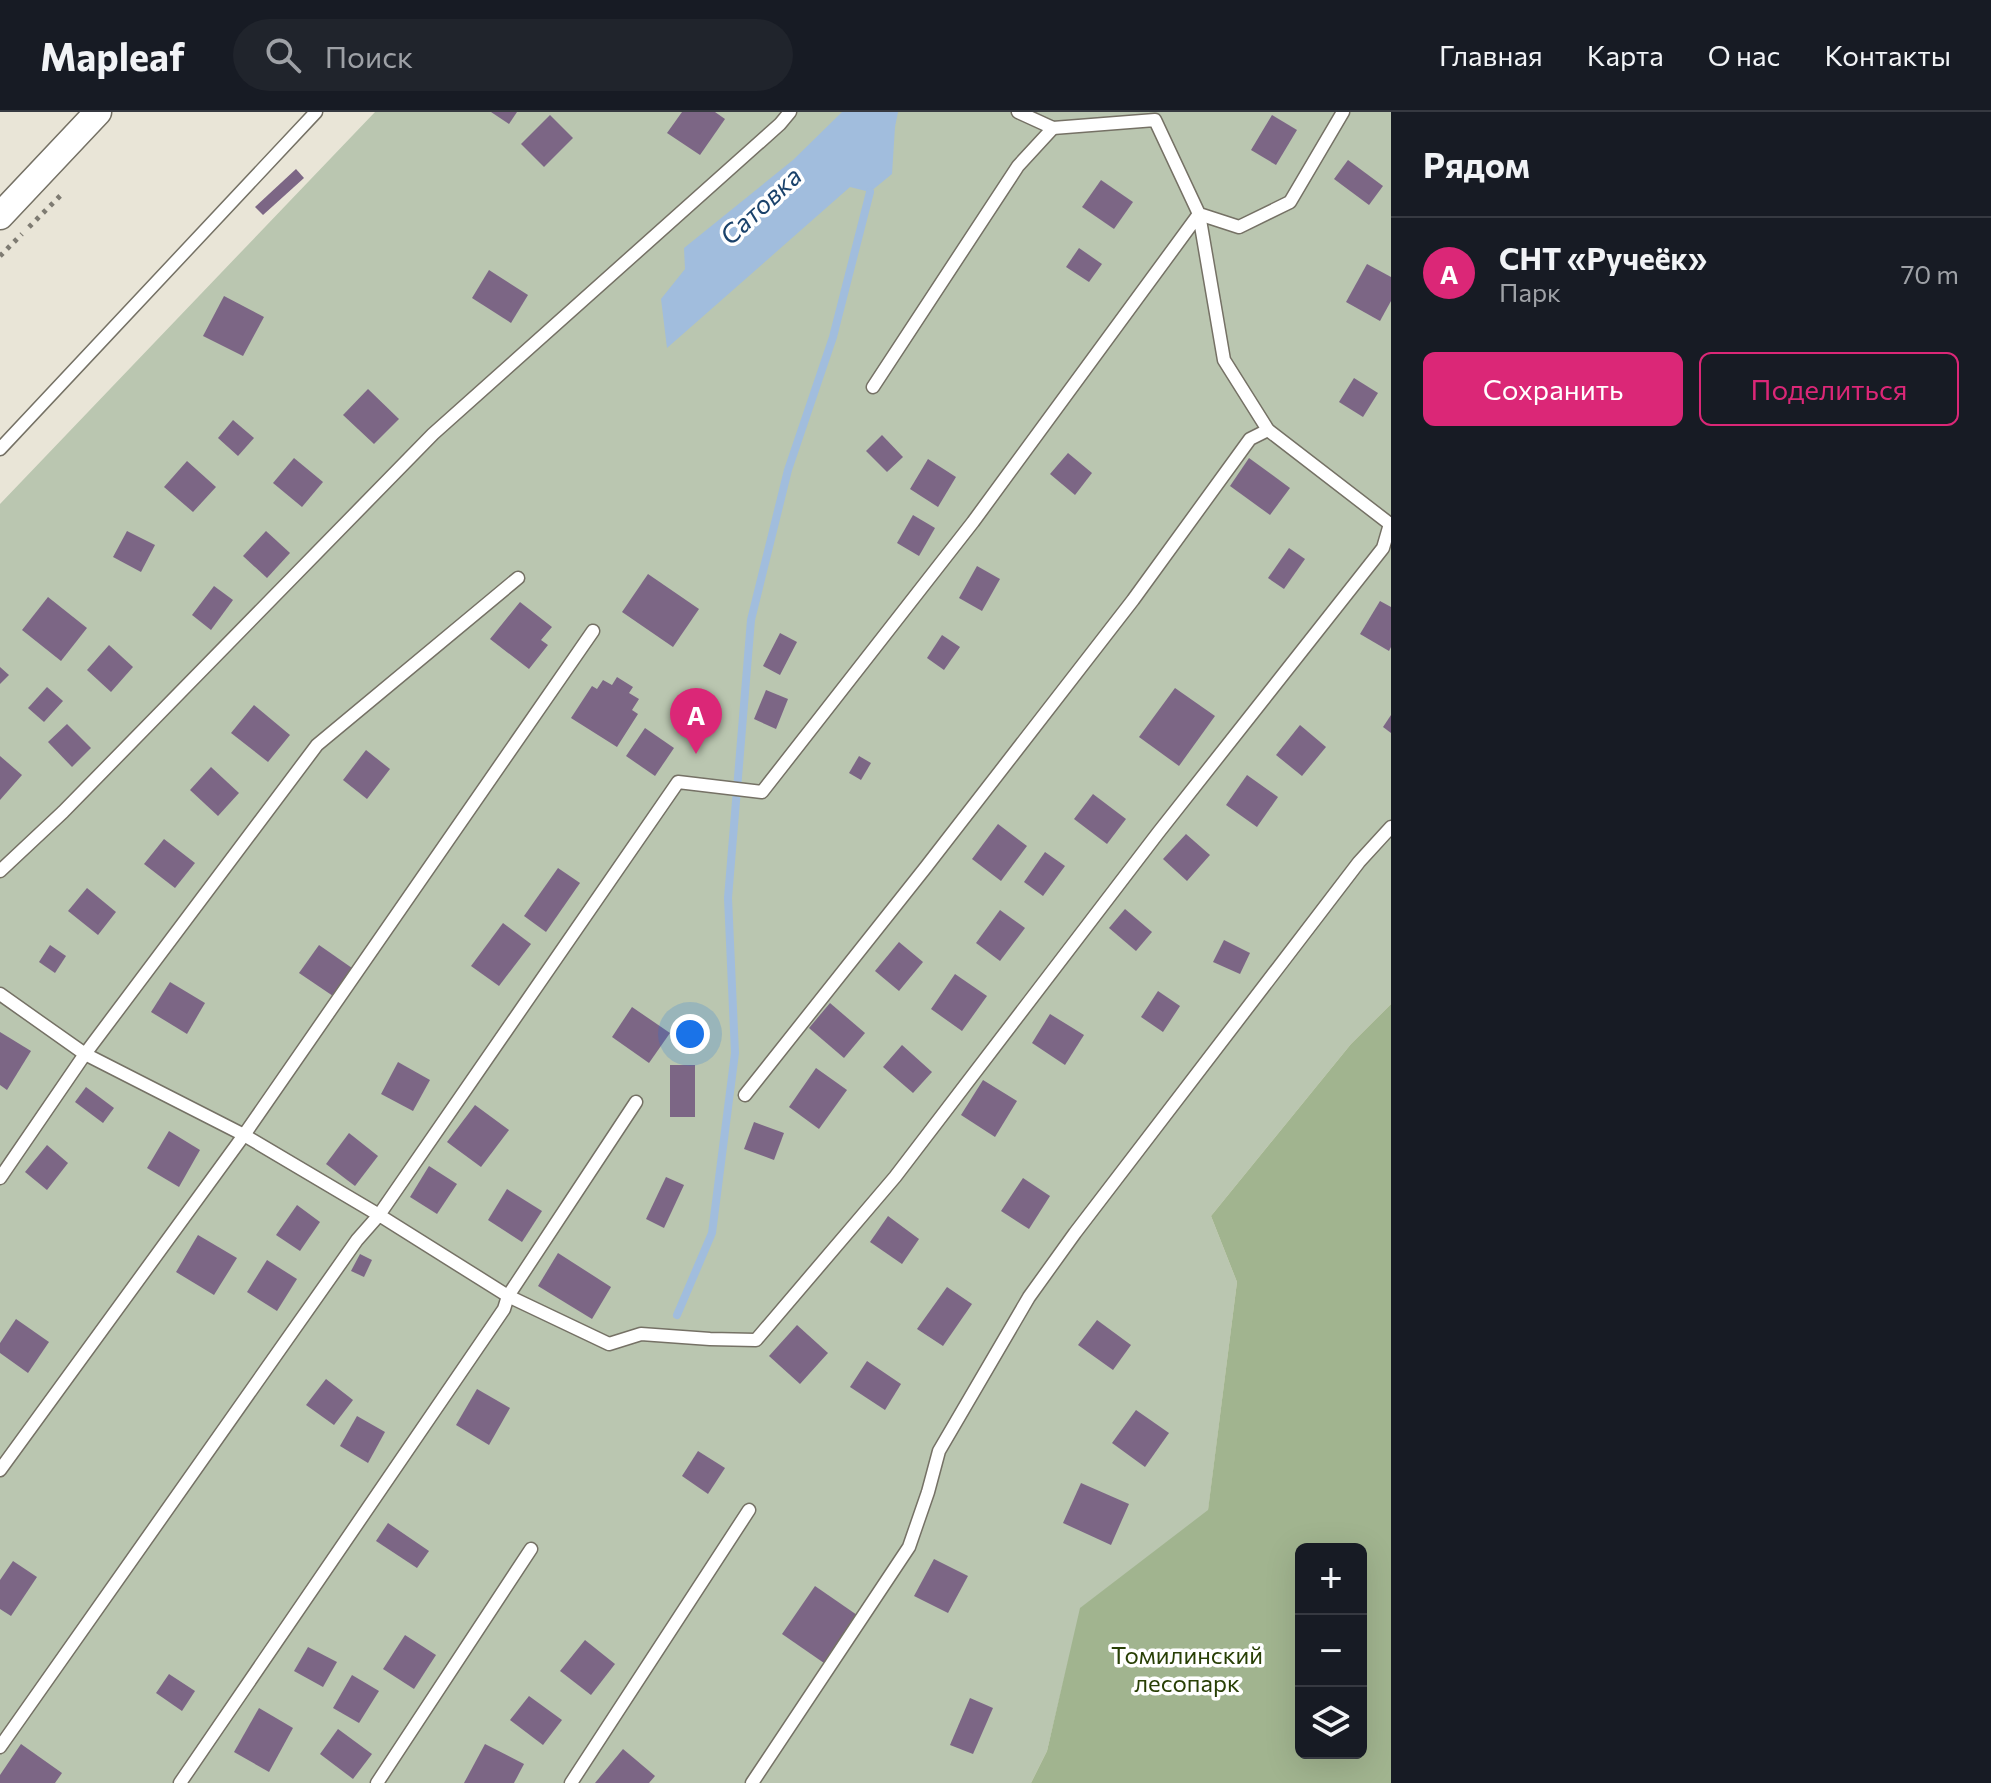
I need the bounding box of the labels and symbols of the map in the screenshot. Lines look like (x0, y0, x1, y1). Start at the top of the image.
water label: Сатовка (713, 159, 807, 250)
pin: A (670, 688, 722, 754)
your location (670, 1014, 710, 1054)
park label: Томилинский лесопарк (1111, 1640, 1263, 1697)

